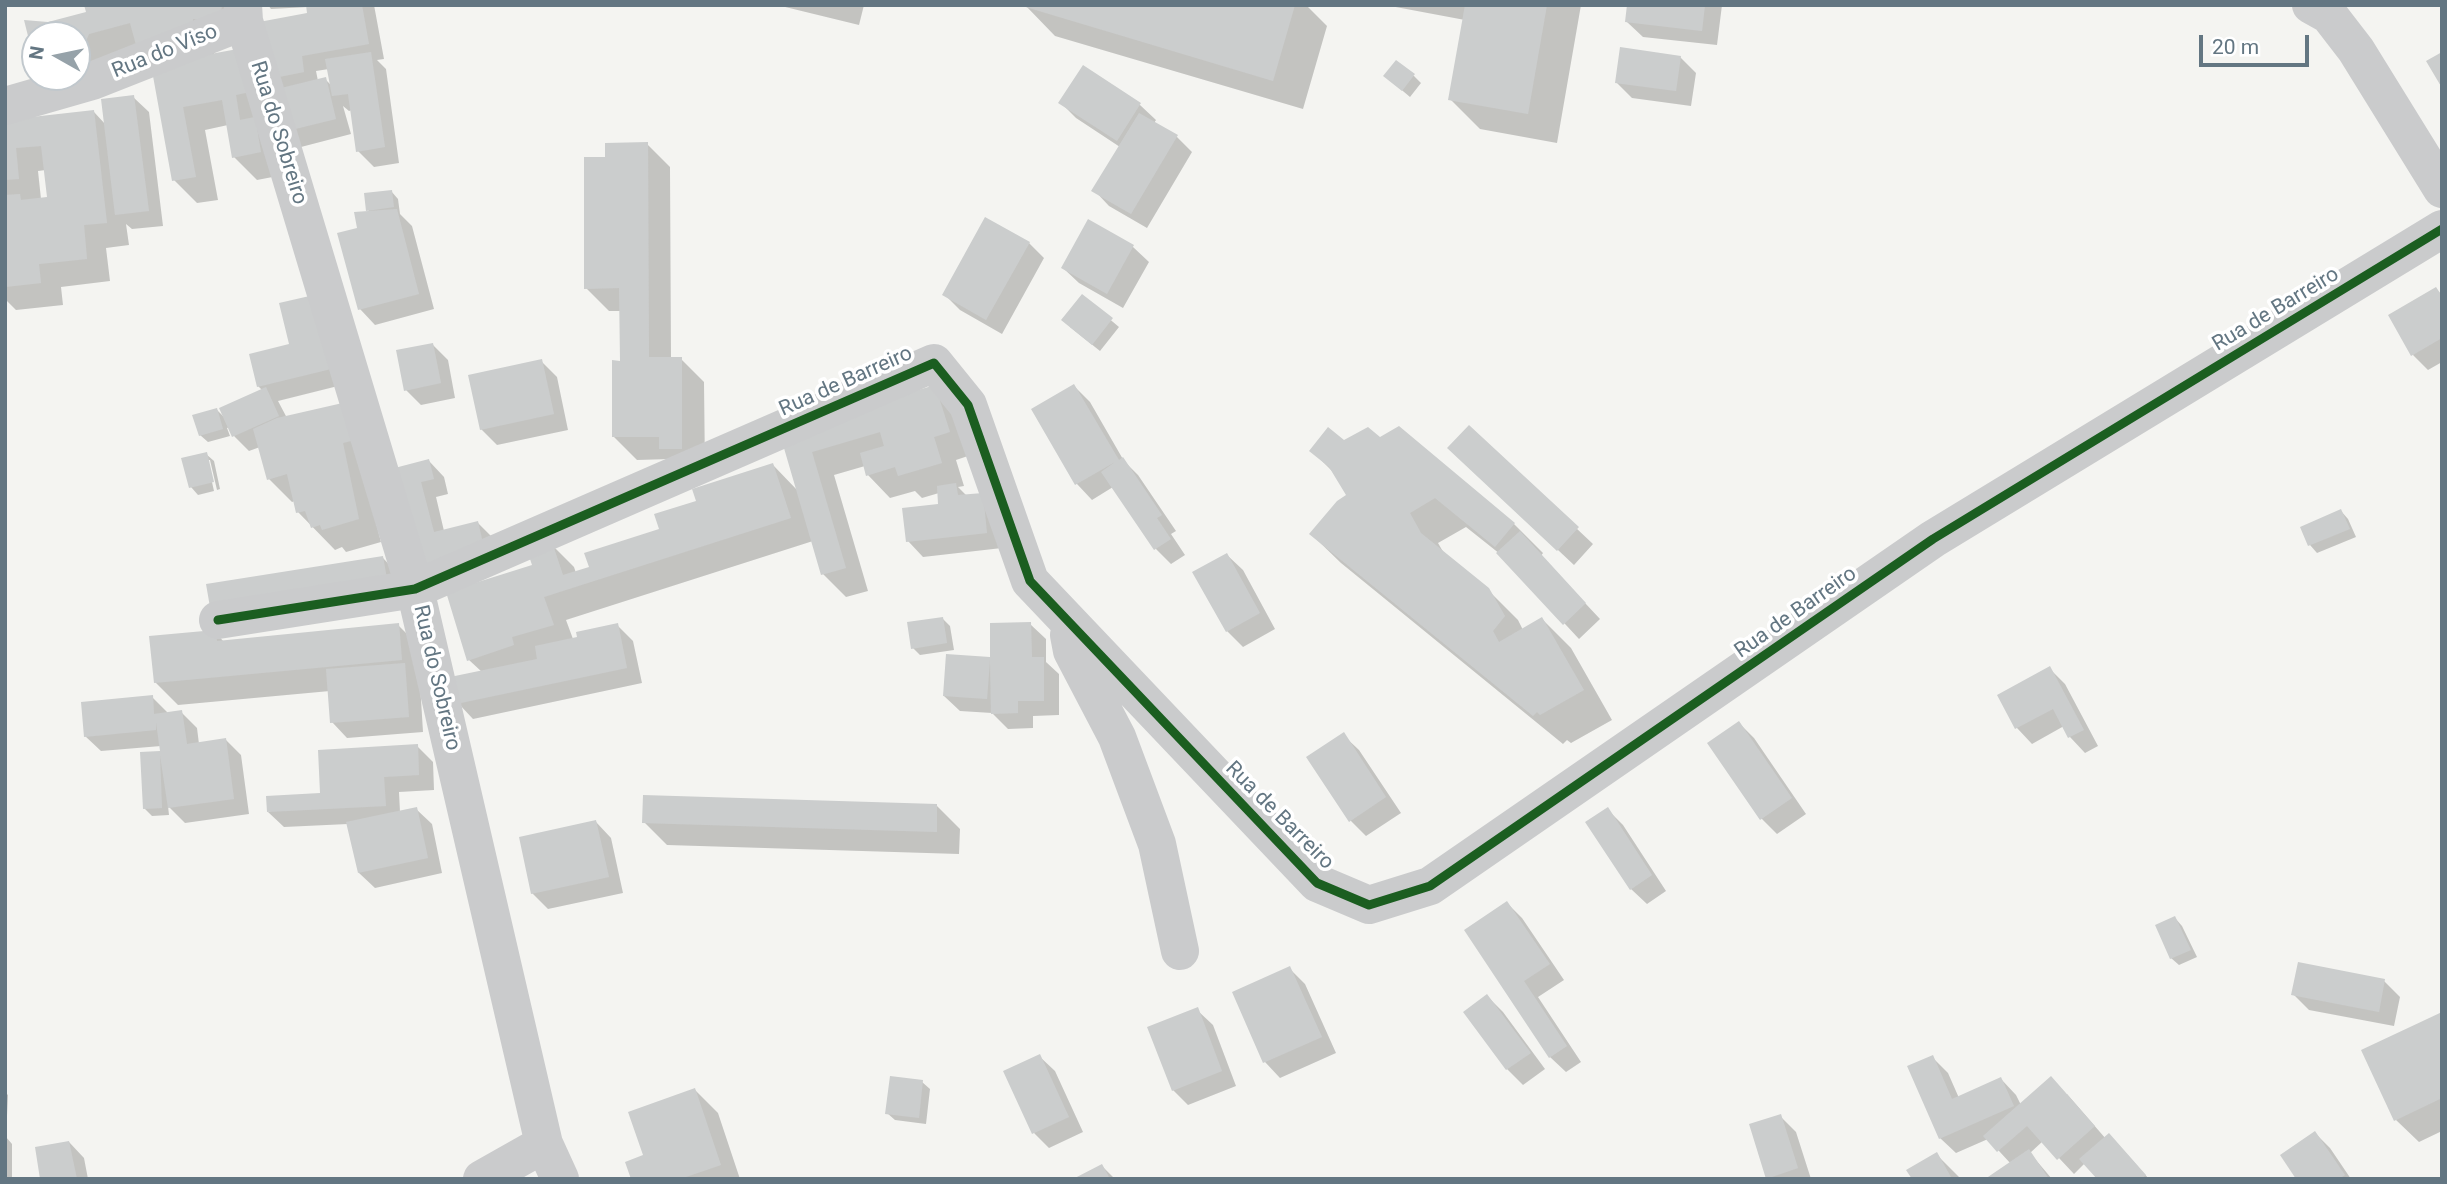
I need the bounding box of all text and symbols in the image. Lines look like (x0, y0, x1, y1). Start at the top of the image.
street label: Rua do Viso (109, 19, 221, 85)
north arrow (21, 21, 91, 91)
scale bar (2202, 21, 2312, 65)
text: 20 m (2212, 35, 2259, 59)
text: N (24, 45, 49, 61)
street label: Rua do Sobreiro (244, 58, 312, 208)
street label: Rua de Barreiro (2208, 262, 2344, 358)
street label: Rua de Barreiro (776, 341, 916, 423)
street label: Rua de Barreiro (1730, 562, 1862, 664)
street label: Rua do Sobreiro (407, 603, 465, 753)
street label: Rua de Barreiro (1220, 757, 1338, 875)

